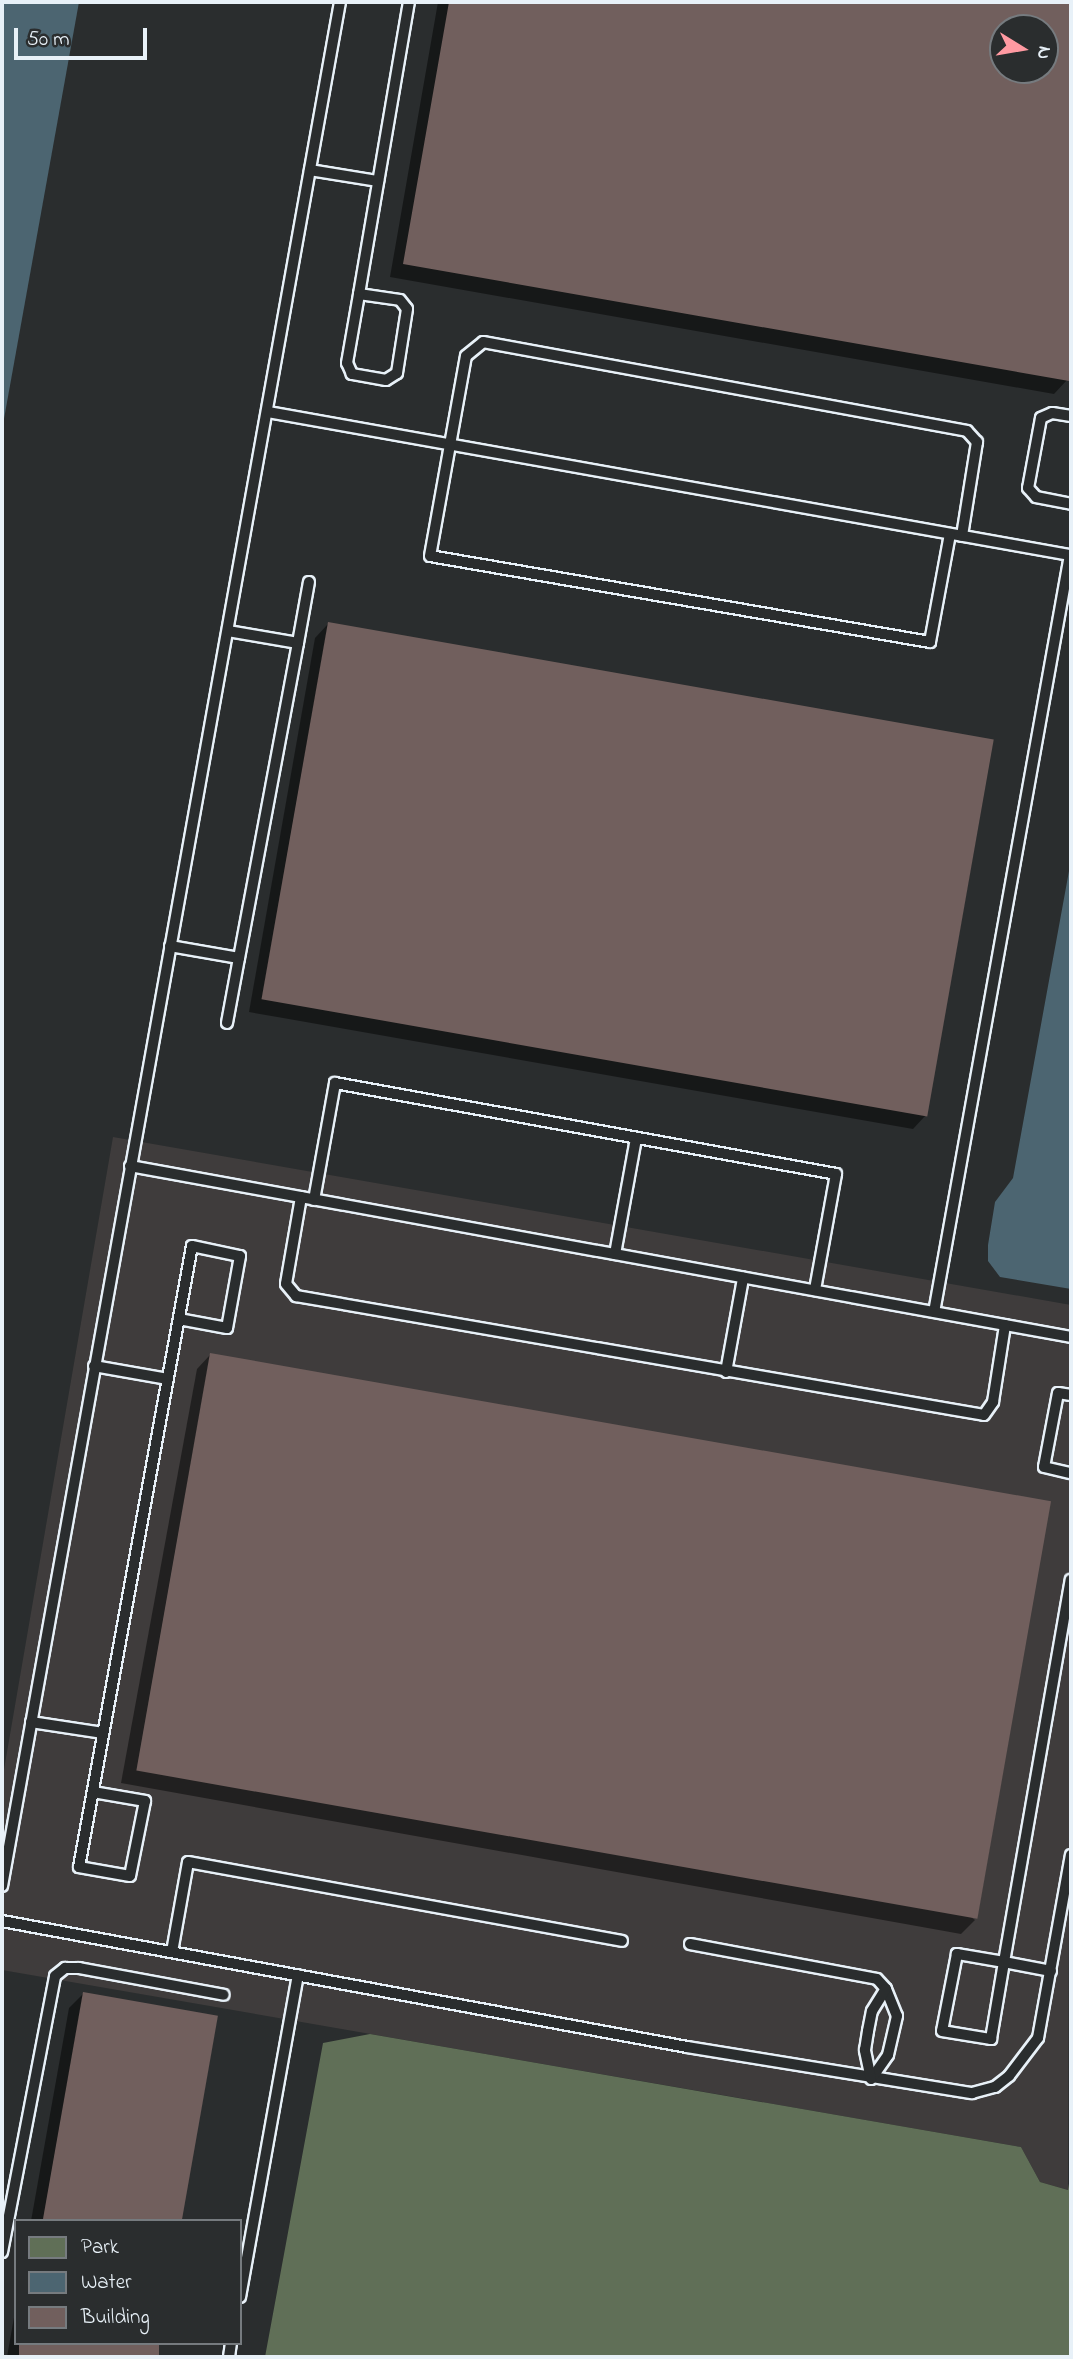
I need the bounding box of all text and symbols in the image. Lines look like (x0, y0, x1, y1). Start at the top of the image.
scale bar (18, 14, 150, 58)
north arrow (989, 14, 1059, 84)
text: 50 m (27, 25, 70, 55)
text: N (1029, 44, 1058, 62)
legend (14, 2219, 242, 2345)
text: Park (81, 2233, 119, 2263)
text: Water (81, 2268, 132, 2298)
text: Building (81, 2303, 150, 2333)

